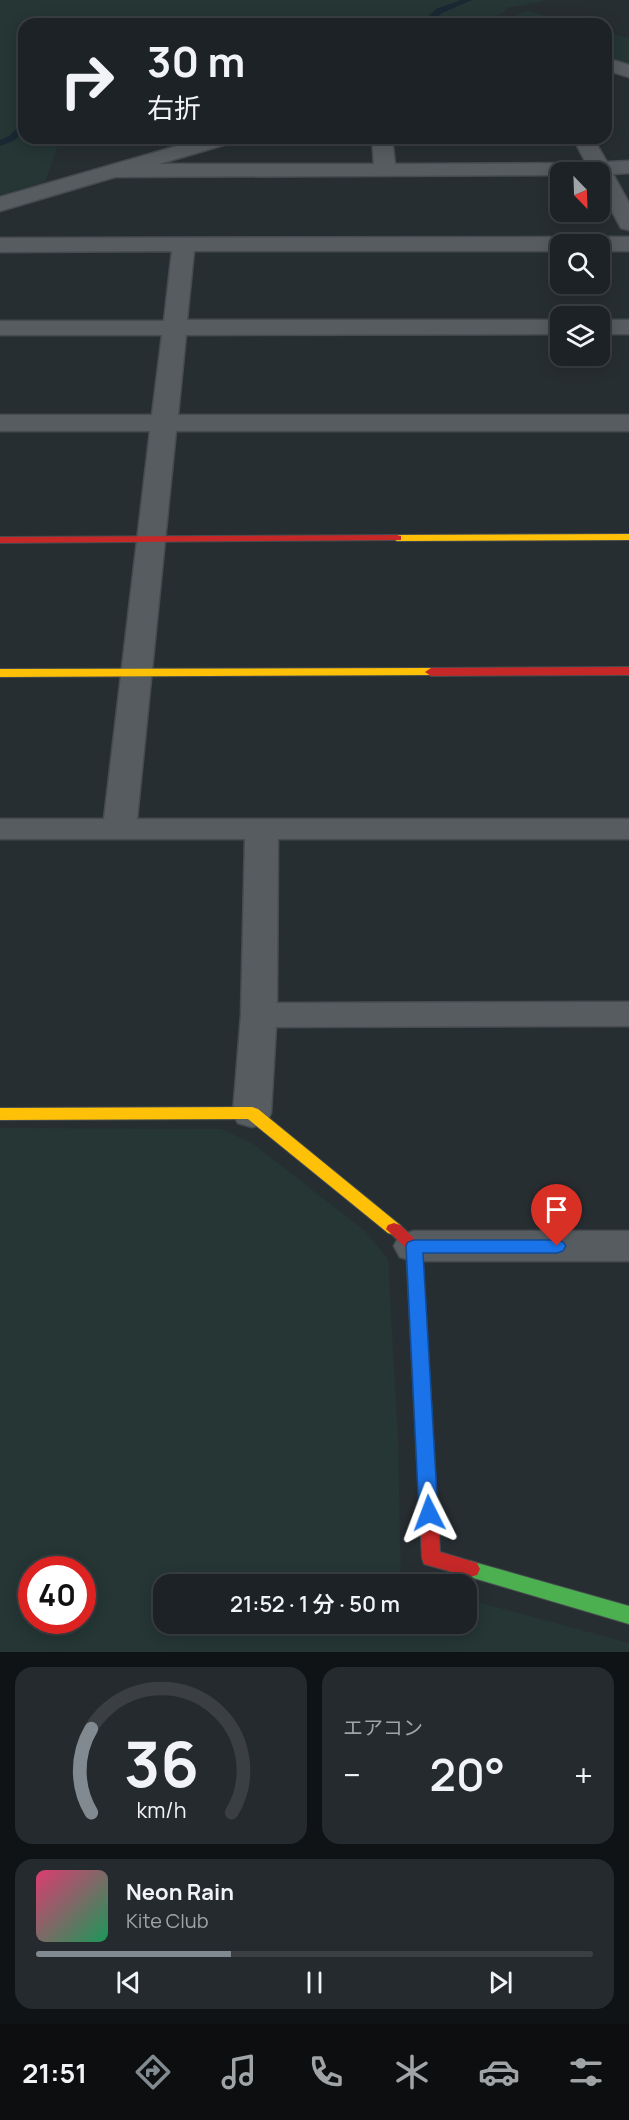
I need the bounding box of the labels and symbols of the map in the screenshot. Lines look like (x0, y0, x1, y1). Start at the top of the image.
north arrow (550, 162, 610, 222)
pin (531, 1184, 582, 1246)
position arrow (397, 1481, 461, 1545)
speed limit sign: 40 (18, 1556, 96, 1634)

